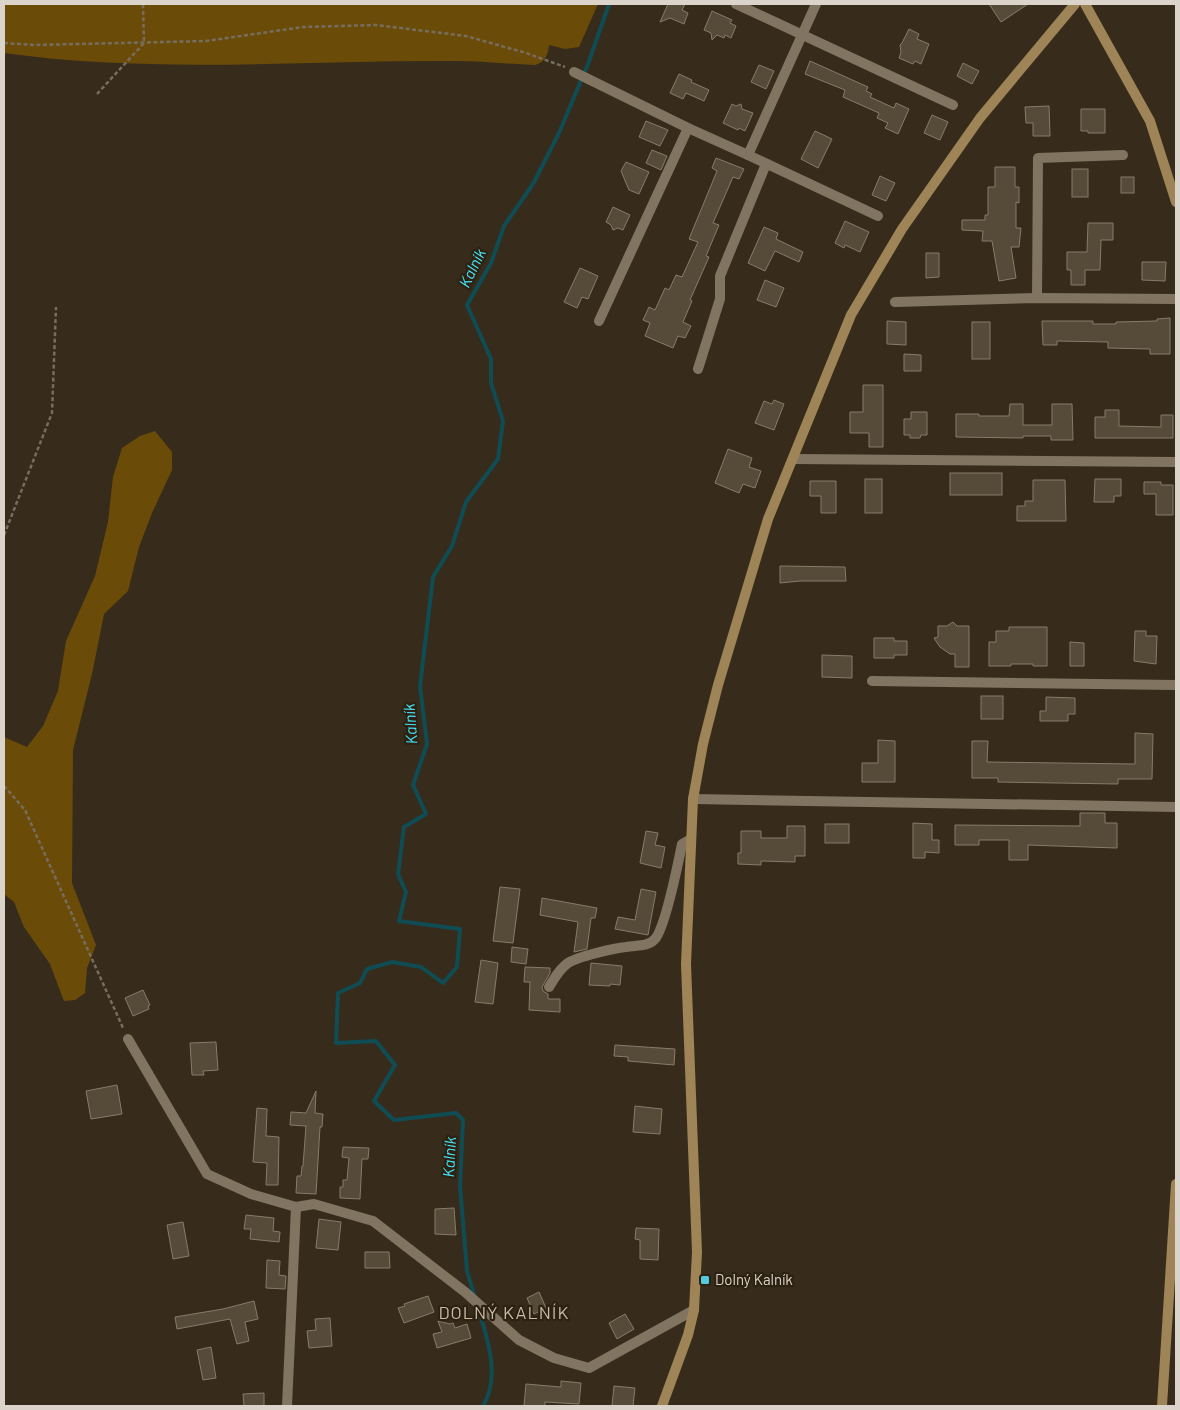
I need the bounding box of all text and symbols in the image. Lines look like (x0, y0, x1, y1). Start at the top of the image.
water label: Kalník (454, 245, 489, 290)
water label: Kalník (399, 703, 420, 745)
water label: Kalník (438, 1136, 459, 1178)
place label: Dolný Kalník (715, 1270, 793, 1288)
marker: Dolný Kalník (699, 1274, 711, 1286)
district label: DOLNÝ KALNÍK (439, 1301, 569, 1323)

